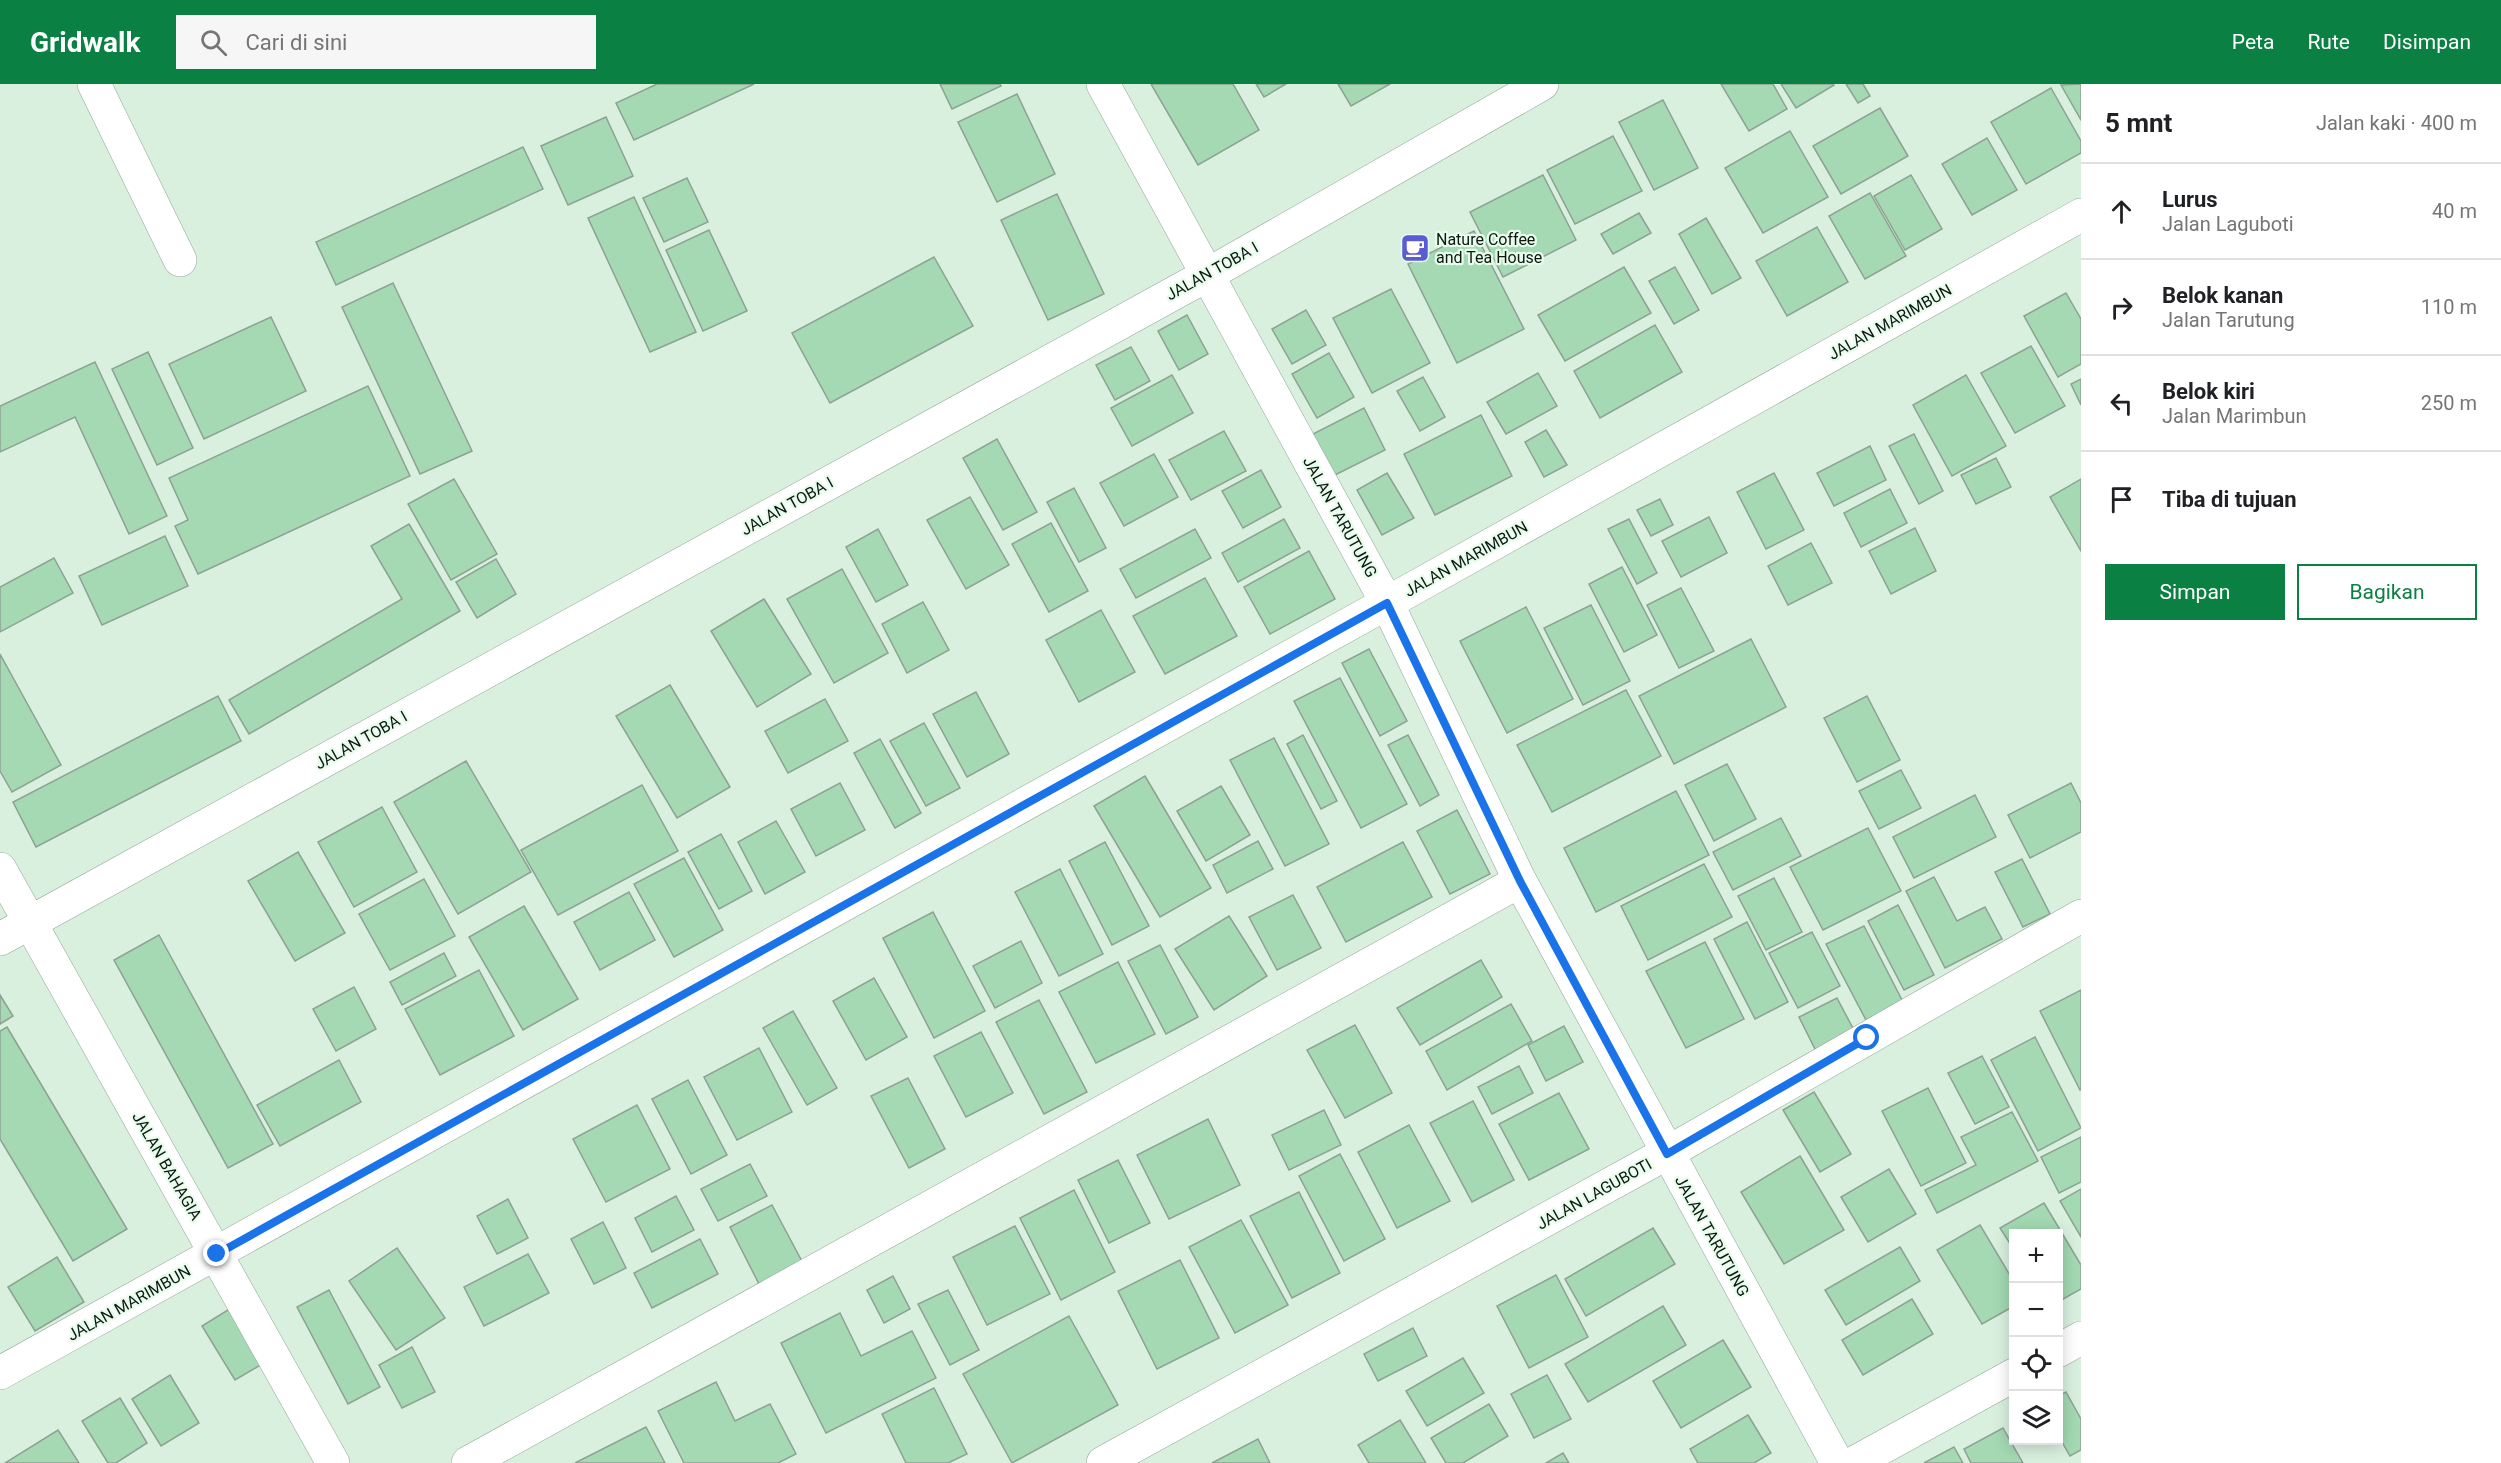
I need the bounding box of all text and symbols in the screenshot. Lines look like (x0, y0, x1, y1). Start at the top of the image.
search box (176, 15, 596, 69)
text: Gridwalk (30, 26, 140, 59)
icon: search (197, 26, 230, 59)
text: Cari di sini (245, 30, 347, 55)
text: Peta (2232, 30, 2274, 54)
text: Rute (2307, 30, 2350, 54)
text: Disimpan (2383, 30, 2471, 54)
text: 5 mnt (2105, 108, 2172, 138)
text: Jalan kaki · 400 m (2316, 111, 2477, 135)
text: Lurus (2162, 187, 2218, 212)
icon: ahead (2105, 195, 2138, 228)
text: 40 m (2432, 199, 2477, 223)
text: Jalan Laguboti (2162, 212, 2294, 236)
place label: Nature Coffee and Tea House (1436, 230, 1542, 267)
cafe icon: Nature Coffee and Tea House (1399, 232, 1431, 264)
street label: JALAN TOBA I (1163, 238, 1261, 304)
street label: JALAN MARIMBUN (1825, 280, 1955, 364)
text: Belok kanan (2162, 283, 2283, 308)
icon: right (2105, 291, 2138, 324)
text: 110 m (2421, 295, 2477, 319)
text: Jalan Tarutung (2162, 308, 2295, 332)
text: Belok kiri (2162, 379, 2255, 404)
icon: left (2105, 387, 2138, 420)
text: 250 m (2421, 391, 2477, 415)
text: Jalan Marimbun (2162, 404, 2306, 428)
street label: JALAN TARUTUNG (1299, 453, 1381, 581)
street label: JALAN TOBA I (738, 473, 836, 539)
icon: arrive (2105, 483, 2138, 516)
text: Tiba di tujuan (2162, 487, 2297, 512)
street label: JALAN MARIMBUN (1401, 517, 1531, 601)
button: Simpan (2105, 564, 2285, 620)
button: Bagikan (2297, 564, 2477, 620)
street label: JALAN TOBA I (312, 707, 410, 773)
route start (1853, 1024, 1879, 1050)
street label: JALAN BAHAGIA (128, 1108, 206, 1224)
street label: JALAN LAGUBOTI (1533, 1154, 1655, 1234)
street label: JALAN TARUTUNG (1671, 1172, 1753, 1300)
map controls (2009, 1229, 2063, 1445)
button: + (2009, 1229, 2063, 1283)
route end (203, 1240, 229, 1266)
street label: JALAN MARIMBUN (64, 1261, 194, 1345)
button: − (2009, 1283, 2063, 1337)
button: locate (2009, 1337, 2063, 1391)
button: layers (2009, 1391, 2063, 1445)

